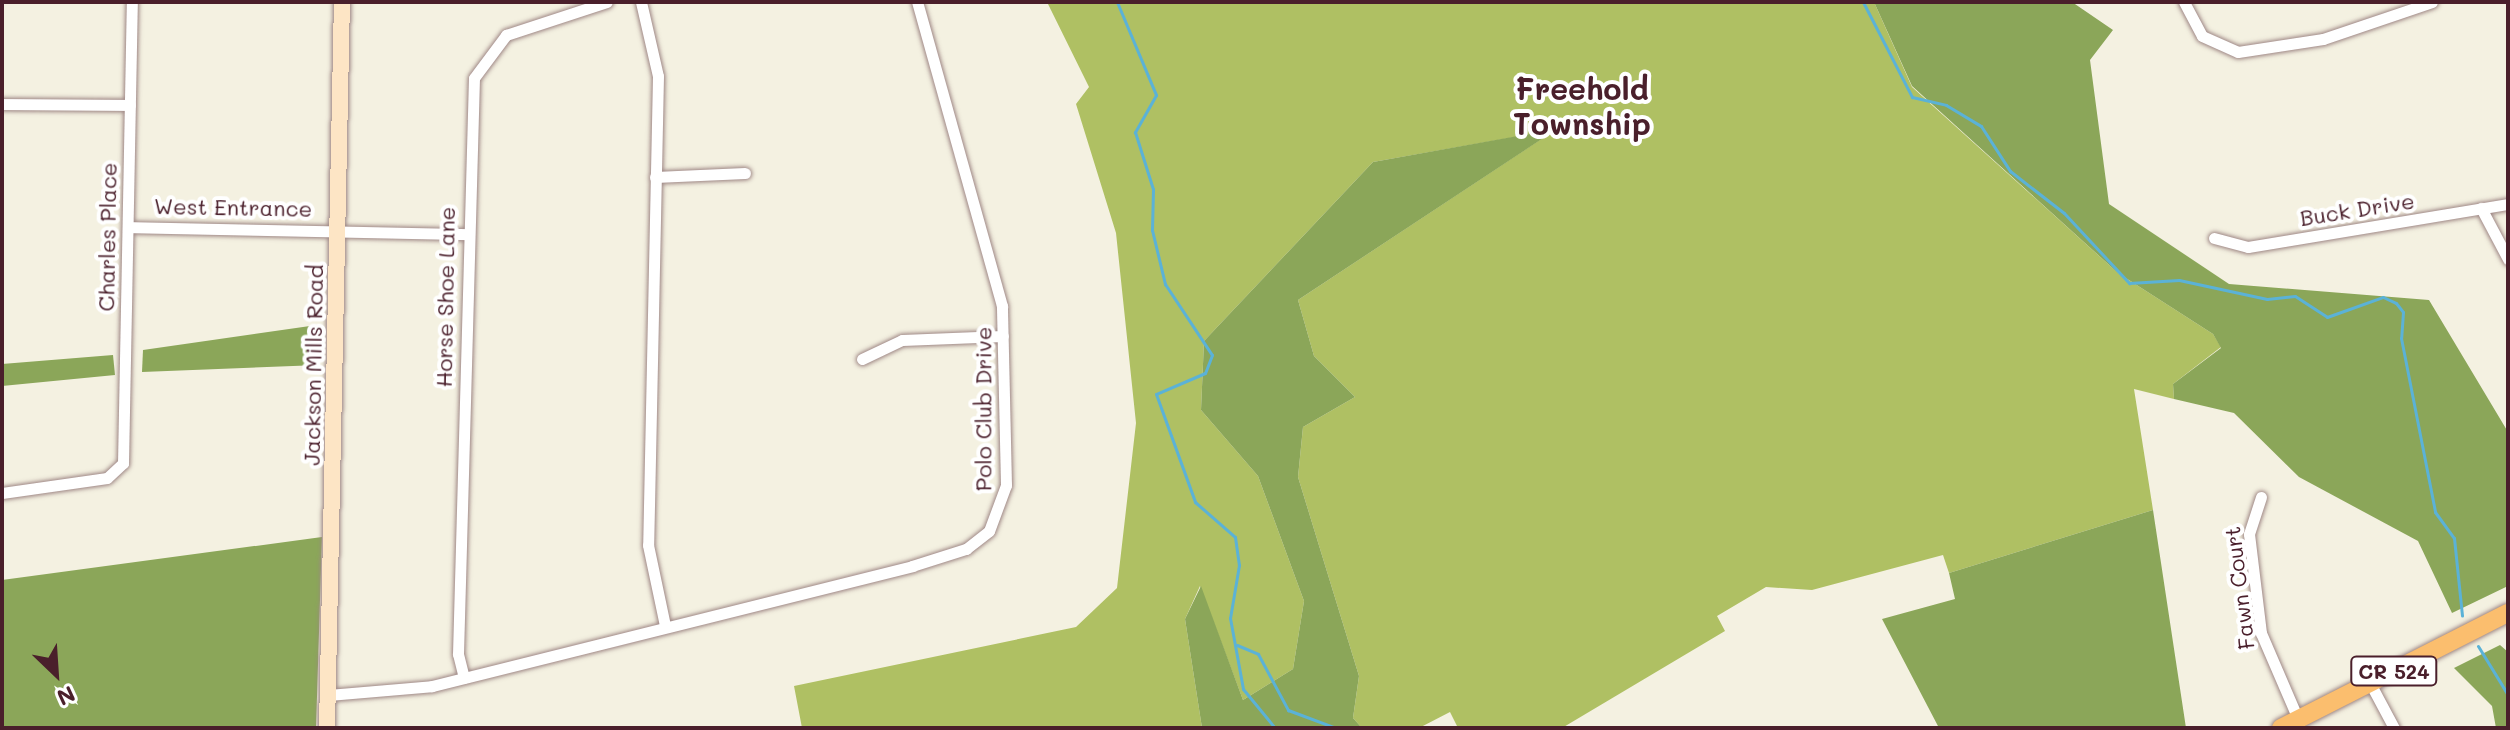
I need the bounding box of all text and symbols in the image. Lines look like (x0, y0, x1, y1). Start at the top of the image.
district label: Freehold Township (1513, 70, 1651, 140)
street label: Charles Place (93, 162, 121, 312)
street label: Buck Drive (2298, 187, 2416, 231)
street label: West Entrance (154, 192, 312, 222)
street label: Horse Shoe Lane (430, 206, 460, 388)
street label: Jackson Mills Road (298, 264, 328, 466)
street label: Polo Club Drive (970, 327, 996, 491)
street label: Fawn Court (2218, 525, 2260, 651)
north arrow (16, 634, 96, 714)
road number: CR 524 (2350, 655, 2438, 687)
text: N (53, 680, 80, 713)

